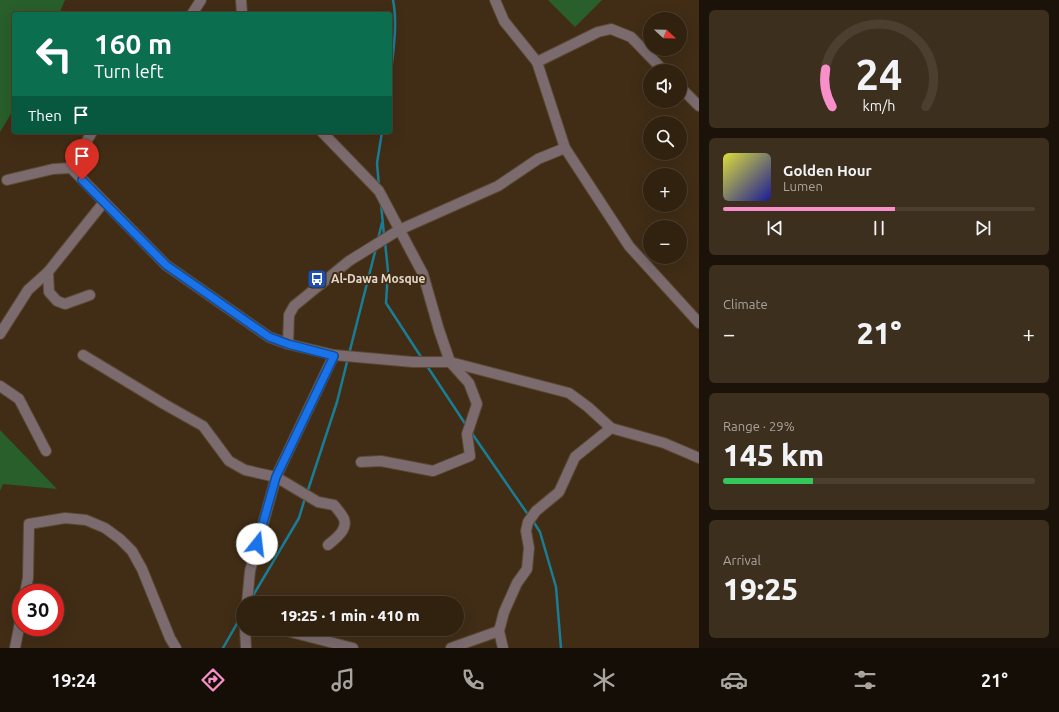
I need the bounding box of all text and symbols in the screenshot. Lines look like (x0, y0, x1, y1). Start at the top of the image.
north arrow (643, 12, 687, 56)
map controls (643, 12, 687, 264)
icon: left (28, 28, 80, 80)
text: 160 m (94, 28, 172, 59)
text: 24 (856, 51, 902, 98)
text: Turn left (94, 61, 164, 81)
button: sound (643, 64, 687, 108)
text: km/h (863, 97, 895, 113)
icon: arrive (70, 104, 92, 126)
text: Then (28, 107, 62, 124)
button: search (643, 116, 687, 160)
pin (65, 139, 99, 180)
icon: arrive (71, 145, 93, 167)
text: Golden Hour (783, 162, 872, 179)
button: + (643, 168, 687, 212)
text: Lumen (783, 179, 823, 193)
icon: previous (764, 217, 786, 239)
icon: pause (868, 217, 890, 239)
icon: next (972, 217, 994, 239)
button: − (643, 220, 687, 264)
bus stop icon: Al-Dawa Mosque (306, 268, 328, 290)
place label: Al-Dawa Mosque (331, 272, 426, 285)
text: Climate (723, 297, 768, 311)
text: 21° (857, 316, 901, 350)
text: − (723, 321, 735, 346)
text: + (1023, 321, 1035, 346)
text: Range · 29% (723, 419, 795, 433)
text: 145 km (723, 438, 824, 472)
position arrow (236, 523, 278, 565)
text: Arrival (723, 553, 761, 567)
text: 19:25 (723, 572, 798, 606)
speed limit sign: 30 (12, 584, 64, 636)
text: 19:25 · 1 min · 410 m (280, 607, 420, 624)
icon: directions (199, 666, 227, 694)
icon: music (329, 666, 357, 694)
icon: phone (459, 666, 487, 694)
icon: climate (590, 666, 618, 694)
icon: car (720, 666, 748, 694)
icon: filters (851, 666, 879, 694)
text: 19:24 (51, 670, 96, 690)
text: 21° (981, 670, 1008, 690)

